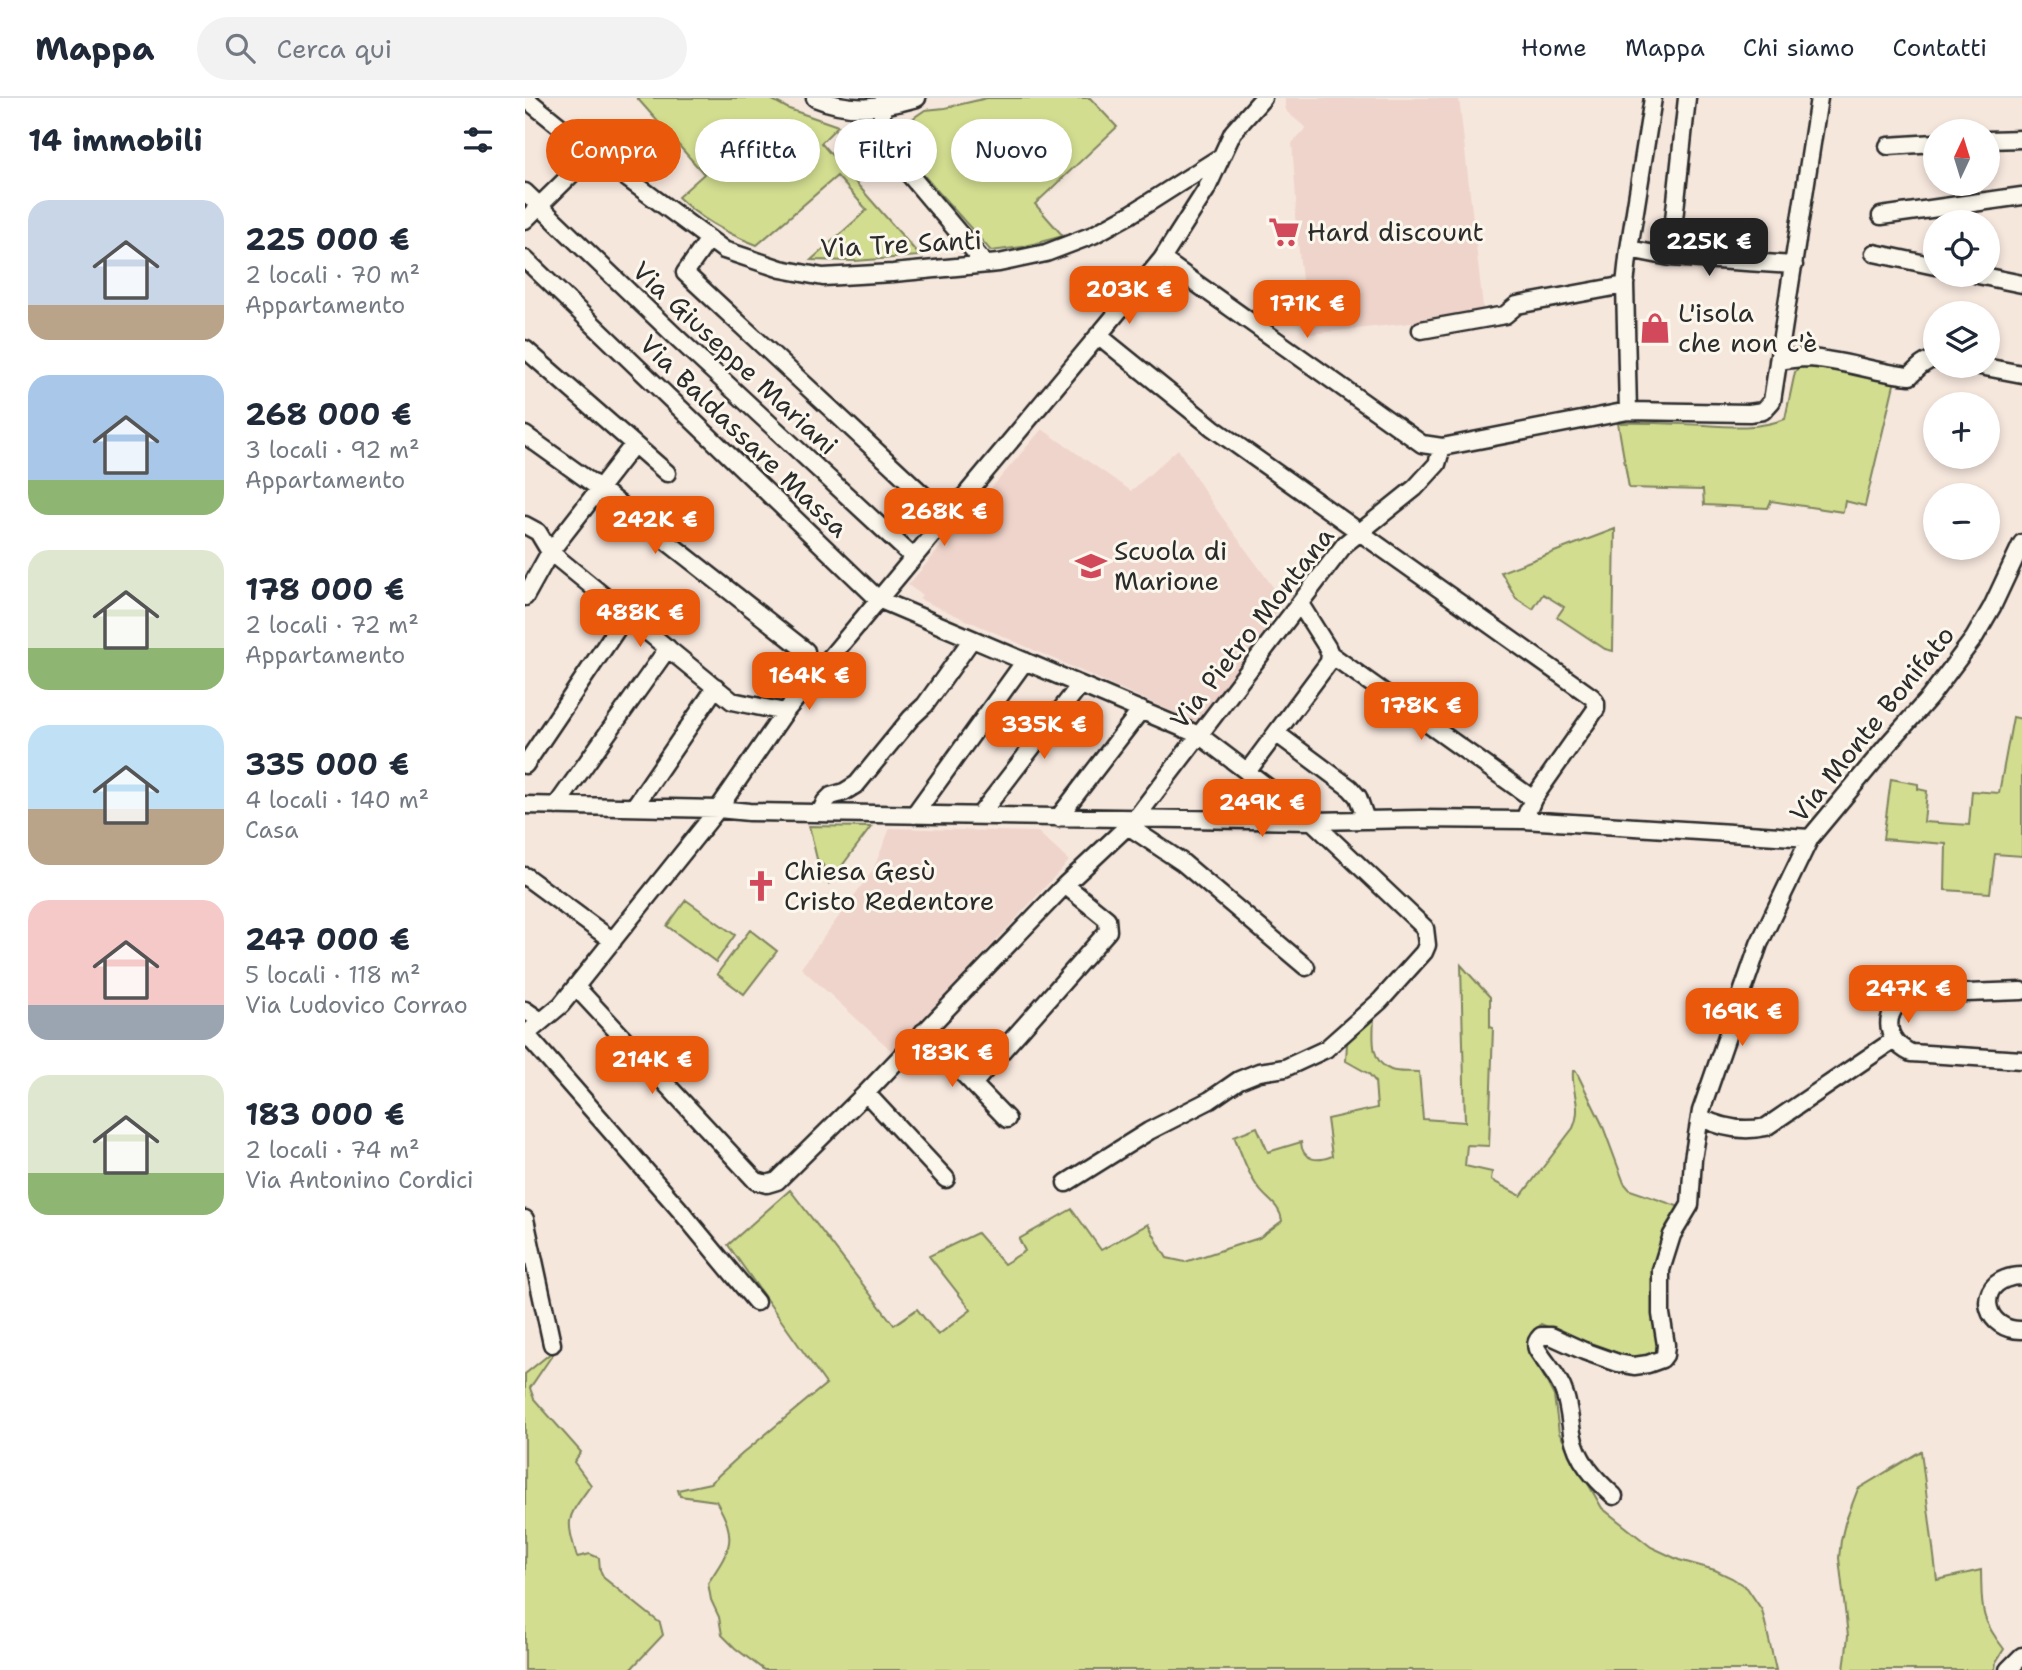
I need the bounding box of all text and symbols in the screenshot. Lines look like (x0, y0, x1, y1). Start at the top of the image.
search box (197, 17, 687, 80)
text: Mappa (35, 26, 155, 71)
icon: search (221, 29, 259, 67)
text: Cerca qui (277, 31, 392, 66)
text: Home (1521, 32, 1587, 64)
text: Mappa (1625, 32, 1705, 64)
text: Chi siamo (1743, 32, 1855, 64)
text: Contatti (1893, 32, 1987, 64)
chip: Compra (546, 119, 681, 182)
chip: Affitta (695, 119, 820, 182)
chip: Filtri (834, 119, 937, 182)
chip: Nuovo (951, 119, 1072, 182)
north arrow (1923, 119, 2000, 196)
map controls (1923, 119, 2000, 560)
text: 14 immobili (28, 120, 203, 161)
icon: filters (459, 121, 497, 159)
button: locate (1923, 210, 2000, 287)
place label: Hard discount (1307, 214, 1484, 249)
supermarket icon: Hard discount (1267, 215, 1301, 249)
pin: 225K € (1652, 218, 1766, 278)
text: 225 000 € (245, 219, 410, 260)
street label: Via Tre Santi (819, 222, 983, 265)
text: 225K € (1666, 226, 1752, 256)
icon: home (84, 228, 168, 312)
street label: Via Giuseppe Mariani (625, 253, 846, 462)
text: 2 locali · 70 m² (245, 260, 420, 290)
pin: 203K € (1072, 266, 1186, 326)
text: 203K € (1086, 274, 1172, 304)
pin: 171K € (1250, 280, 1364, 340)
text: 171K € (1269, 288, 1345, 318)
text: Appartamento (245, 290, 405, 320)
place label: L'isola che non c'è (1678, 295, 1818, 360)
button: layers (1923, 301, 2000, 378)
shop icon: L'isola che non c'è (1638, 311, 1672, 345)
street label: Via Baldassare Massa (632, 327, 856, 545)
button: + (1923, 392, 2000, 469)
text: 268 000 € (245, 394, 412, 435)
icon: home (84, 403, 168, 487)
text: 3 locali · 92 m² (245, 435, 420, 465)
text: Appartamento (245, 465, 405, 495)
button: − (1923, 483, 2000, 560)
pin: 268K € (887, 489, 1001, 548)
pin: 242K € (598, 496, 712, 556)
text: 268K € (900, 496, 988, 526)
text: 242K € (612, 504, 698, 534)
street label: Via Pietro Montana (1162, 519, 1342, 736)
place label: Scuola di Marione (1114, 533, 1227, 598)
school or university icon: Scuola di Marione (1074, 549, 1108, 583)
text: 178 000 € (245, 569, 405, 610)
icon: home (84, 578, 168, 662)
pin: 488K € (583, 589, 697, 649)
text: 488K € (596, 597, 684, 627)
text: 2 locali · 72 m² (245, 610, 419, 640)
street label: Via Monte Bonifato (1781, 618, 1962, 829)
text: Appartamento (245, 640, 405, 670)
pin: 164K € (752, 652, 866, 712)
text: 164K € (768, 660, 850, 690)
pin: 178K € (1364, 682, 1478, 742)
text: 178K € (1380, 690, 1462, 720)
pin: 335K € (987, 702, 1101, 761)
text: 335K € (1001, 709, 1087, 739)
text: 335 000 € (245, 744, 409, 785)
icon: home (84, 753, 168, 837)
pin: 249K € (1205, 780, 1319, 839)
text: 4 locali · 140 m² (245, 785, 429, 815)
text: 249K € (1219, 787, 1305, 817)
text: Casa (245, 815, 298, 845)
place label: Chiesa Gesù Cristo Redentore (784, 853, 994, 918)
church icon: Chiesa Gesù Cristo Redentore (744, 869, 778, 903)
text: 247 000 € (245, 919, 410, 960)
icon: home (84, 928, 168, 1012)
text: 5 locali · 118 m² (245, 960, 421, 990)
pin: 247K € (1851, 965, 1965, 1025)
text: 247K € (1865, 973, 1951, 1003)
pin: 169K € (1685, 988, 1799, 1048)
text: Via Ludovico Corrao (245, 990, 468, 1020)
text: 169K € (1702, 996, 1782, 1026)
pin: 183K € (895, 1030, 1009, 1089)
pin: 214K € (595, 1037, 709, 1096)
text: 183K € (911, 1037, 993, 1067)
text: 214K € (612, 1044, 692, 1074)
text: 183 000 € (245, 1094, 405, 1135)
icon: home (84, 1103, 168, 1187)
text: 2 locali · 74 m² (245, 1135, 420, 1165)
text: Via Antonino Cordici (245, 1165, 474, 1195)

